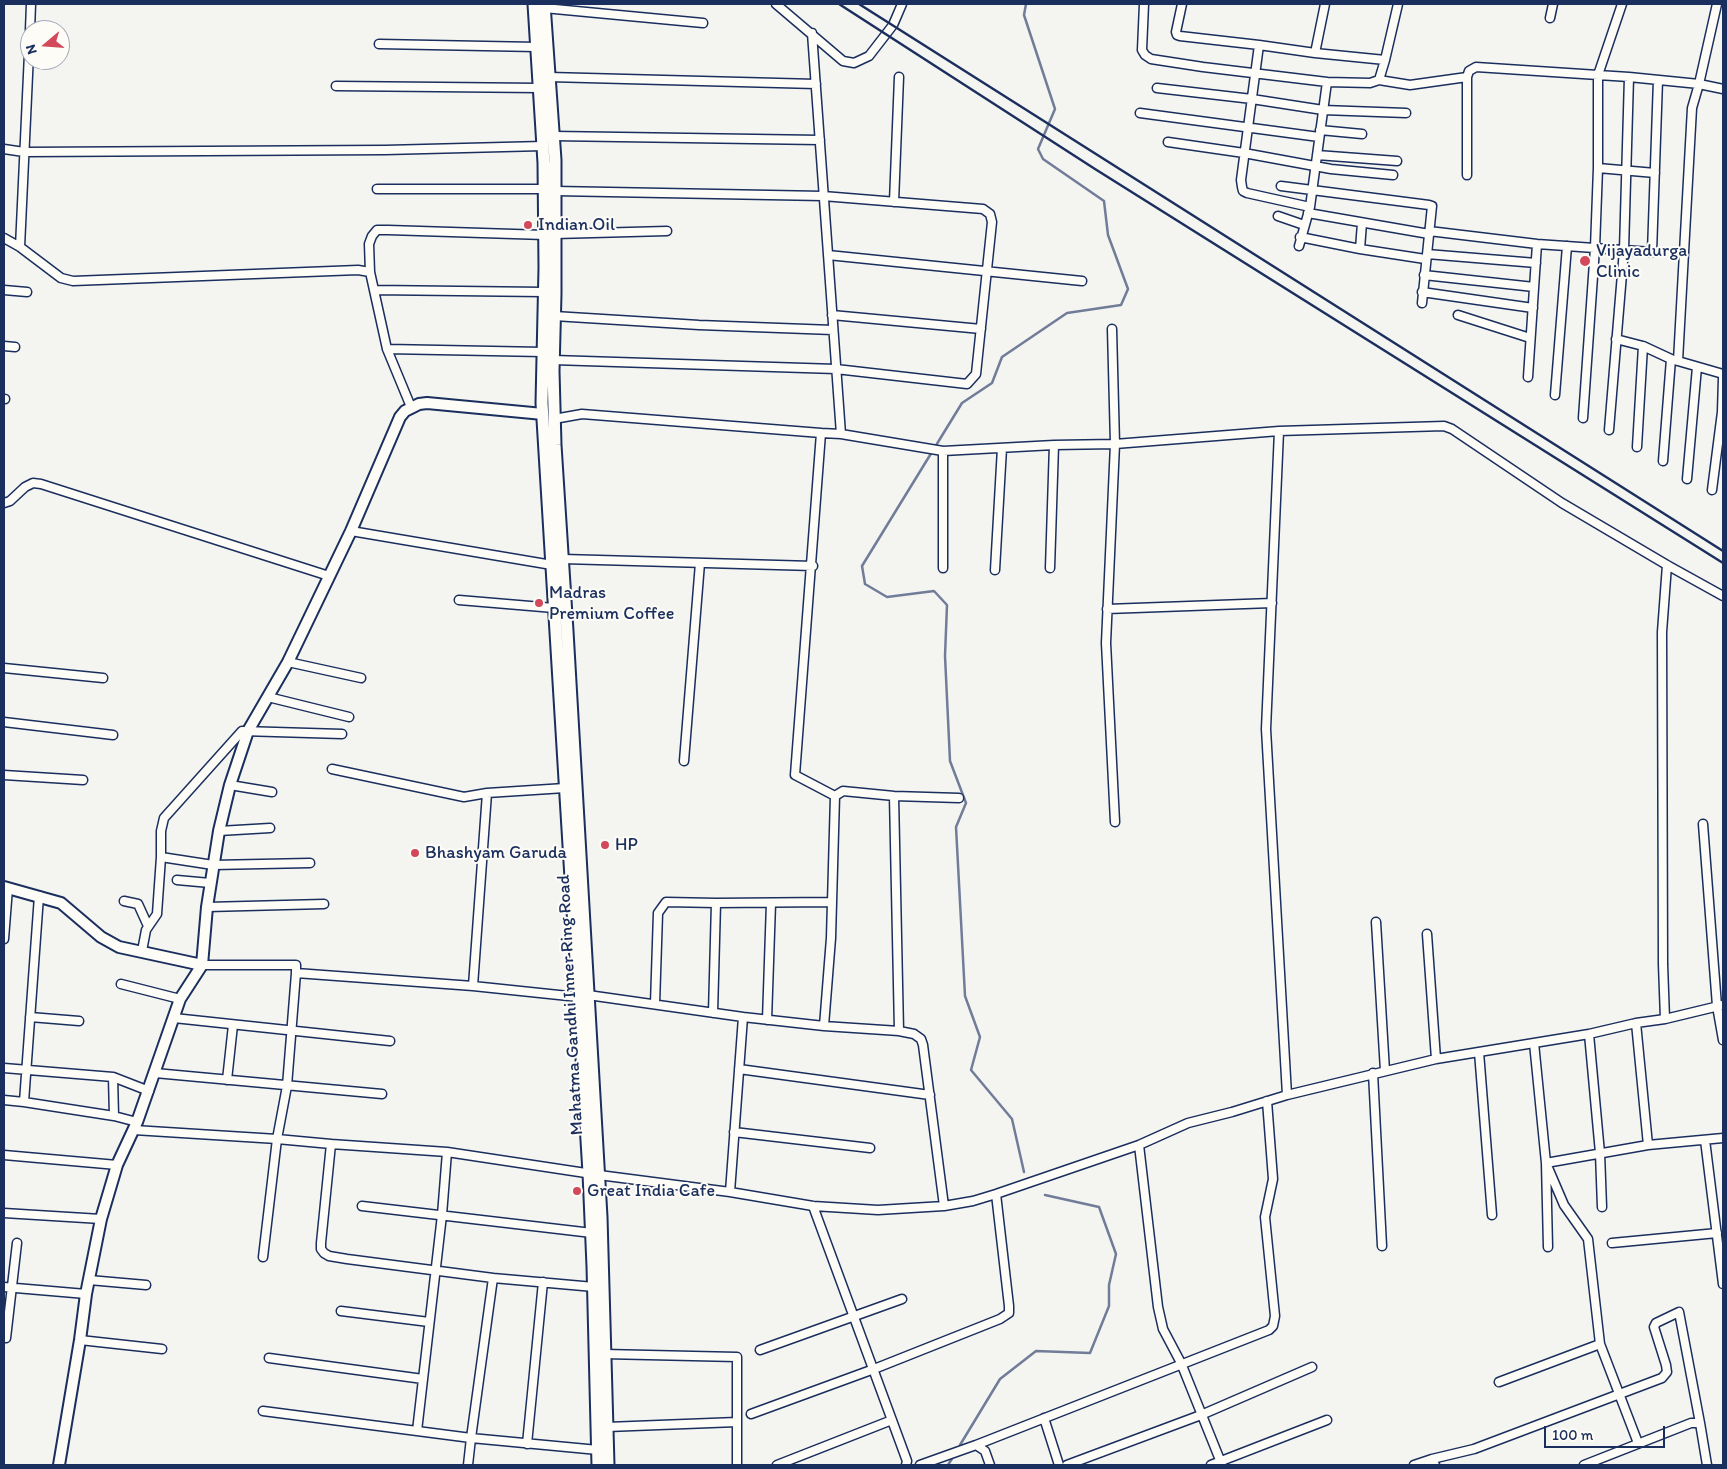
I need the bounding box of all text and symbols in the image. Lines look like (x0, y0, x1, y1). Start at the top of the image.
north arrow (20, 20, 70, 70)
text: N (22, 42, 41, 57)
place label: Indian Oil (538, 214, 615, 236)
marker: Indian Oil (522, 219, 534, 231)
place label: Vijayadurga Clinic (1596, 240, 1687, 282)
marker: Vijayadurga Clinic (1578, 254, 1592, 268)
place label: Madras Premium Coffee (549, 582, 674, 624)
marker: Madras Premium Coffee (533, 597, 545, 609)
place label: HP (615, 834, 638, 856)
marker: HP (599, 839, 611, 851)
place label: Bhashyam Garuda (425, 842, 567, 864)
marker: Bhashyam Garuda (409, 847, 421, 859)
street label: Mahatma Gandhi Inner Ring Road (553, 874, 589, 1136)
place label: Great India Cafe (587, 1180, 715, 1202)
marker: Great India Cafe (571, 1185, 583, 1197)
scale bar (1547, 1416, 1668, 1448)
text: 100 m (1552, 1426, 1593, 1444)

